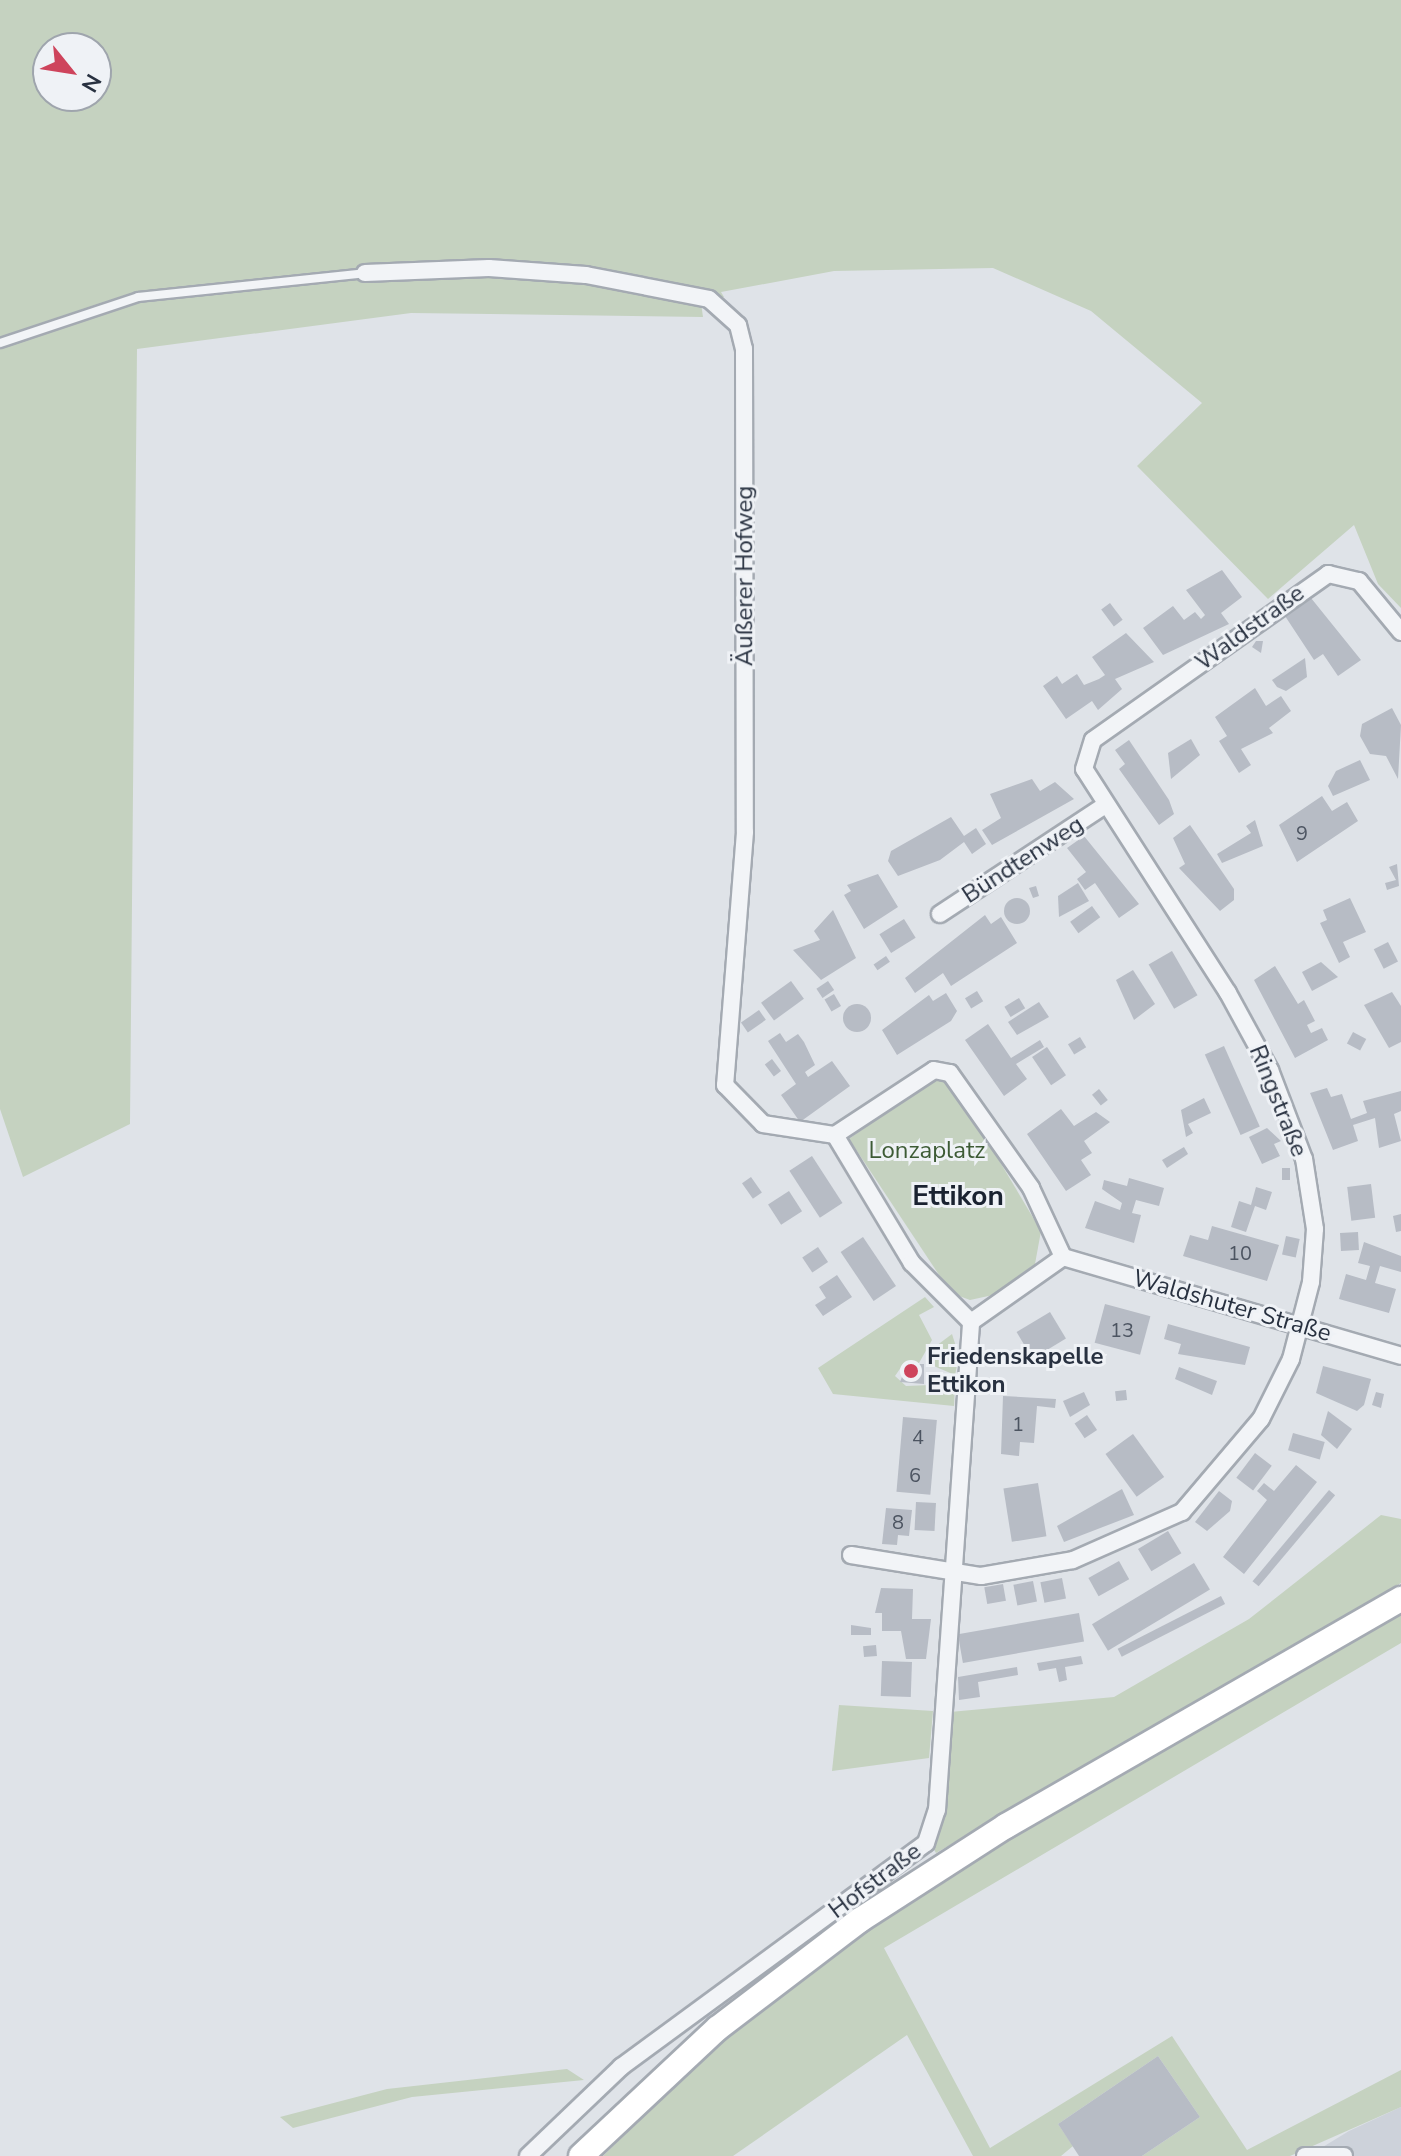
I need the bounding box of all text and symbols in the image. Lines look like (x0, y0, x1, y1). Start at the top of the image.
north arrow (32, 32, 112, 112)
text: N (74, 68, 108, 98)
street label: Äußerer Hofweg (731, 486, 759, 666)
street label: Waldstraße (1190, 579, 1310, 677)
street label: Bündtenweg (957, 810, 1089, 910)
house number: 9 (1296, 821, 1308, 845)
street label: Ringstraße (1243, 1041, 1313, 1161)
park label: Lonzaplatz (869, 1137, 985, 1165)
district label: Ettikon (912, 1179, 1004, 1213)
house number: 10 (1228, 1241, 1252, 1265)
street label: Waldshuter Straße (1129, 1264, 1335, 1348)
house number: 13 (1110, 1318, 1134, 1342)
place label: Friedenskapelle Ettikon (927, 1343, 1103, 1399)
marker: Friedenskapelle Ettikon (902, 1362, 920, 1380)
house number: 1 (1012, 1412, 1024, 1436)
house number: 4 (912, 1425, 924, 1449)
house number: 6 (909, 1463, 921, 1487)
house number: 8 (892, 1510, 904, 1534)
street label: Hofstraße (823, 1837, 927, 1925)

